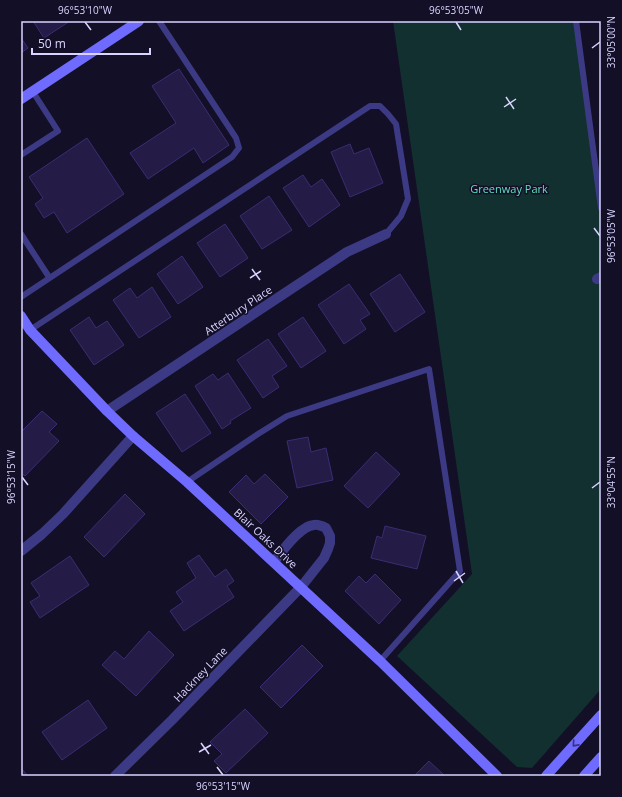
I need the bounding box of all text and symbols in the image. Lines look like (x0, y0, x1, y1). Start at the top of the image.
text: 96°53'10"W (58, 3, 113, 17)
text: 96°53'05"W (429, 3, 484, 17)
text: 33°05'00"N (604, 16, 618, 68)
scale bar (32, 30, 150, 56)
text: 50 m (38, 35, 66, 52)
park label: Greenway Park (470, 181, 548, 196)
text: 96°53'05"W (604, 208, 618, 263)
street label: Atterbury Place (201, 282, 275, 338)
text: 96°53'15"W (4, 449, 18, 504)
text: 33°04'55"N (604, 456, 618, 508)
street label: Blair Oaks Drive (231, 505, 301, 571)
street label: Hackney Lane (170, 643, 230, 705)
one-way arrow (572, 739, 580, 747)
text: 96°53'15"W (196, 779, 251, 793)

